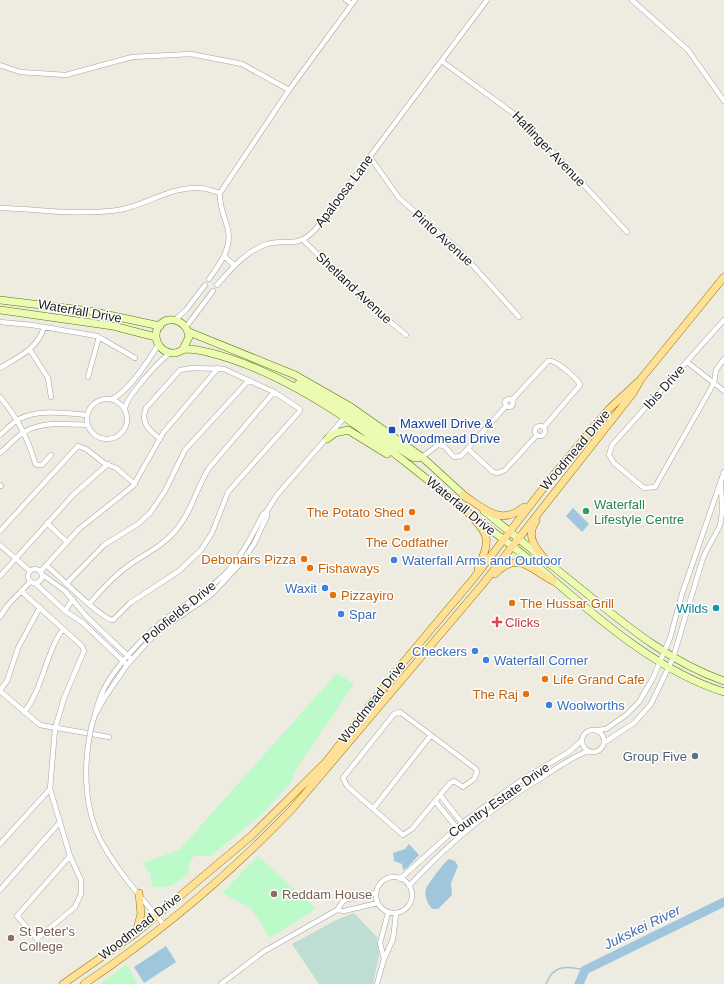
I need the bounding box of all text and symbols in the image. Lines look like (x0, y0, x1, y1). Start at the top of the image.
street label: Haflinger Avenue (509, 108, 589, 190)
street label: Apaloosa Lane (312, 152, 376, 230)
street label: Pinto Avenue (410, 207, 476, 269)
street label: Shetland Avenue (313, 249, 395, 327)
street label: Waterfall Drive (37, 296, 123, 326)
street label: Ibis Drive (640, 362, 688, 412)
street label: Woodmead Drive (537, 407, 613, 493)
place label: Maxwell Drive & Woodmead Drive (400, 416, 500, 446)
marker: Maxwell Drive & Woodmead Drive (387, 425, 397, 435)
street label: Waterfall Drive (423, 473, 499, 539)
place label: Waterfall Lifestyle Centre (594, 497, 684, 527)
place label: The Potato Shed (306, 505, 404, 520)
marker: Waterfall Lifestyle Centre (581, 506, 591, 516)
marker: The Potato Shed (407, 507, 417, 517)
marker: The Codfather (402, 523, 412, 533)
place label: The Codfather (365, 535, 449, 550)
place label: Debonairs Pizza (201, 552, 297, 567)
place label: Waterfall Arms and Outdoor (402, 553, 563, 568)
marker: Debonairs Pizza (299, 554, 309, 564)
marker: Waterfall Arms and Outdoor (389, 555, 399, 565)
place label: Fishaways (318, 561, 380, 576)
marker: Fishaways (305, 563, 315, 573)
street label: Polofields Drive (139, 578, 219, 646)
place label: Waxit (285, 581, 317, 596)
marker: Waxit (320, 583, 330, 593)
place label: Pizzayiro (341, 588, 394, 603)
marker: Pizzayiro (328, 590, 338, 600)
place label: The Hussar Grill (520, 596, 614, 611)
marker: The Hussar Grill (507, 598, 517, 608)
place label: Wilds (676, 601, 708, 616)
marker: Wilds (711, 603, 721, 613)
place label: Spar (349, 607, 377, 622)
marker: Spar (336, 609, 346, 619)
place label: Clicks (505, 615, 540, 630)
marker: Clicks (492, 617, 502, 627)
place label: Checkers (412, 644, 467, 659)
marker: Checkers (470, 646, 480, 656)
place label: Waterfall Corner (494, 653, 589, 668)
marker: Waterfall Corner (481, 655, 491, 665)
street label: Woodmead Drive (335, 658, 409, 746)
place label: Life Grand Cafe (553, 672, 645, 687)
marker: Life Grand Cafe (540, 674, 550, 684)
place label: The Raj (472, 687, 518, 702)
marker: The Raj (521, 689, 531, 699)
place label: Woolworths (557, 698, 625, 713)
marker: Woolworths (544, 700, 554, 710)
place label: Group Five (623, 749, 687, 764)
marker: Group Five (690, 751, 700, 761)
street label: Country Estate Drive (446, 759, 552, 841)
place label: Reddam House (282, 887, 372, 902)
street label: Woodmead Drive (96, 889, 184, 963)
marker: Reddam House (269, 889, 279, 899)
water label: Jukskei River (600, 901, 684, 953)
place label: St Peter's College (19, 924, 75, 954)
marker: St Peter's College (6, 933, 16, 943)

